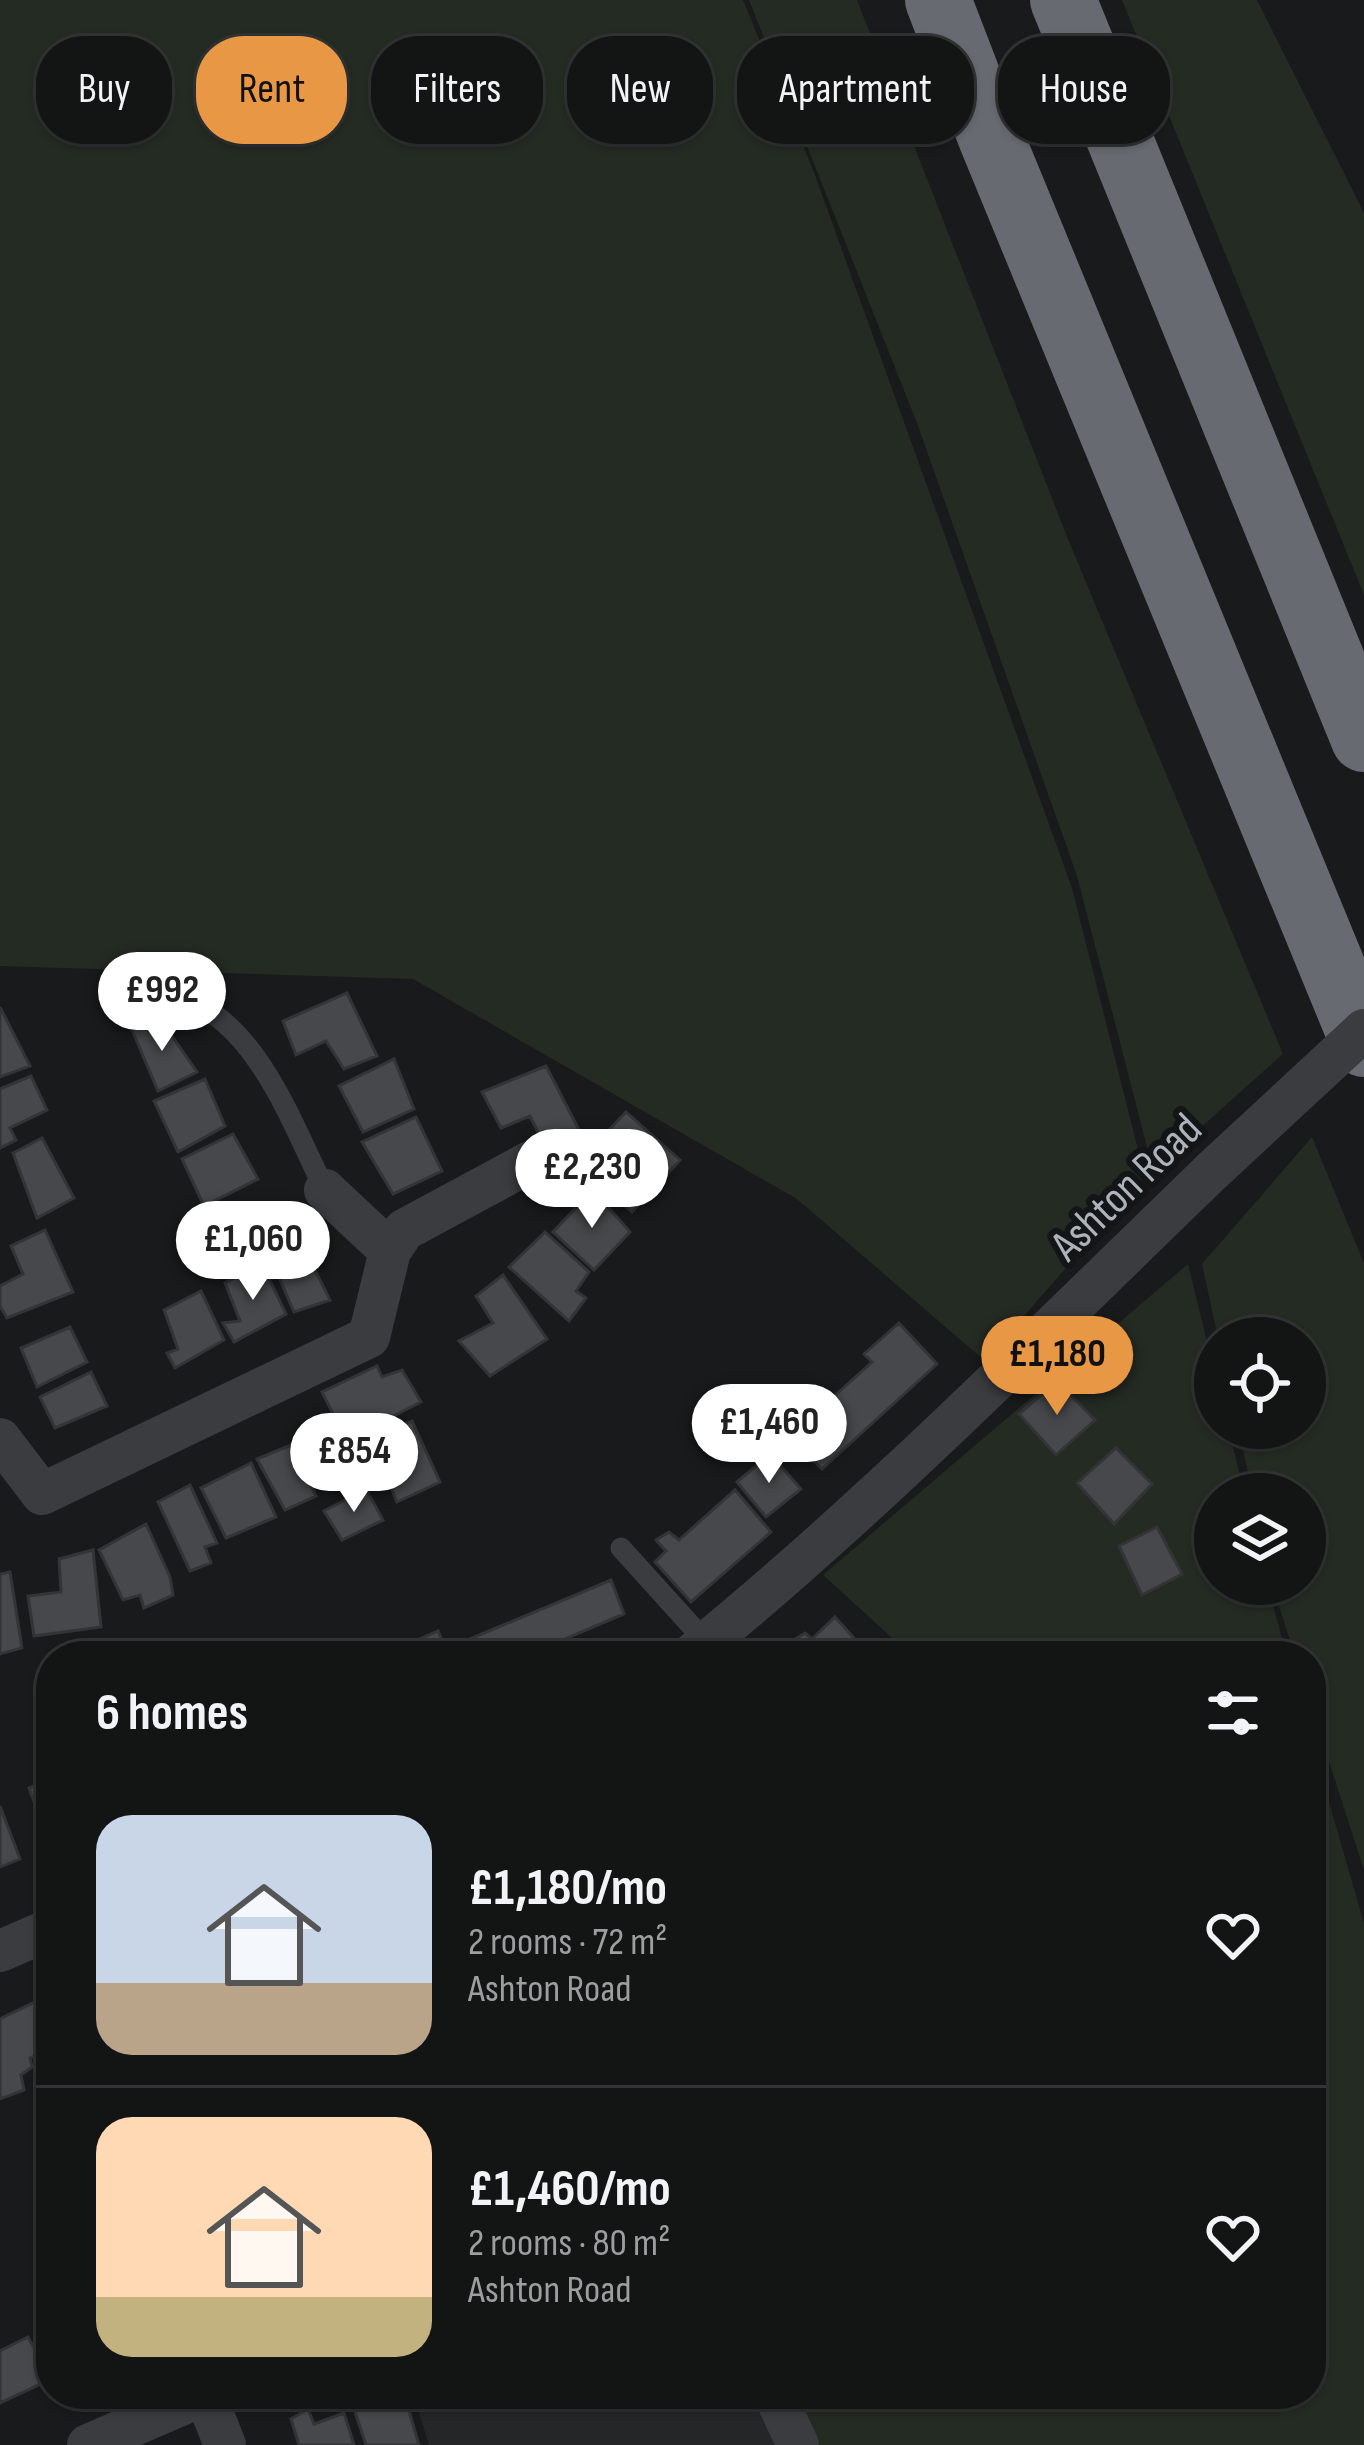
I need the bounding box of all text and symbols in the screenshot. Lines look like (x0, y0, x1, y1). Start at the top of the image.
chip: Buy (36, 36, 172, 144)
chip: Rent (196, 36, 347, 144)
chip: Filters (371, 36, 543, 144)
chip: New (567, 36, 713, 144)
chip: Apartment (737, 36, 974, 144)
chip: House (998, 36, 1170, 144)
pin: £992 (91, 952, 233, 1054)
text: £992 (125, 967, 199, 1014)
street label: Ashton Road (1039, 1103, 1214, 1274)
pin: £2,230 (494, 1129, 690, 1231)
text: £2,230 (542, 1144, 642, 1191)
pin: £1,060 (155, 1201, 351, 1303)
text: £1,060 (203, 1216, 303, 1263)
pin: £1,180 (959, 1316, 1155, 1418)
map controls (1194, 1317, 1326, 1605)
button: locate (1194, 1317, 1326, 1449)
text: £1,180 (1008, 1331, 1106, 1378)
pin: £1,460 (671, 1384, 867, 1486)
text: £1,460 (719, 1399, 819, 1446)
pin: £854 (283, 1413, 425, 1515)
text: £854 (317, 1428, 391, 1475)
button: layers (1194, 1473, 1326, 1605)
icon: filters (1200, 1680, 1266, 1746)
text: 6 homes (96, 1683, 248, 1744)
text: £1,180/mo (468, 1858, 667, 1919)
icon: home (192, 1863, 336, 2007)
icon: heart (1200, 1902, 1266, 1968)
text: 2 rooms · 72 m² (468, 1919, 667, 1966)
text: Ashton Road (468, 1966, 631, 2013)
text: £1,460/mo (468, 2159, 671, 2220)
icon: home (192, 2165, 336, 2309)
icon: heart (1200, 2204, 1266, 2270)
text: 2 rooms · 80 m² (468, 2220, 670, 2267)
text: Ashton Road (468, 2267, 631, 2314)

